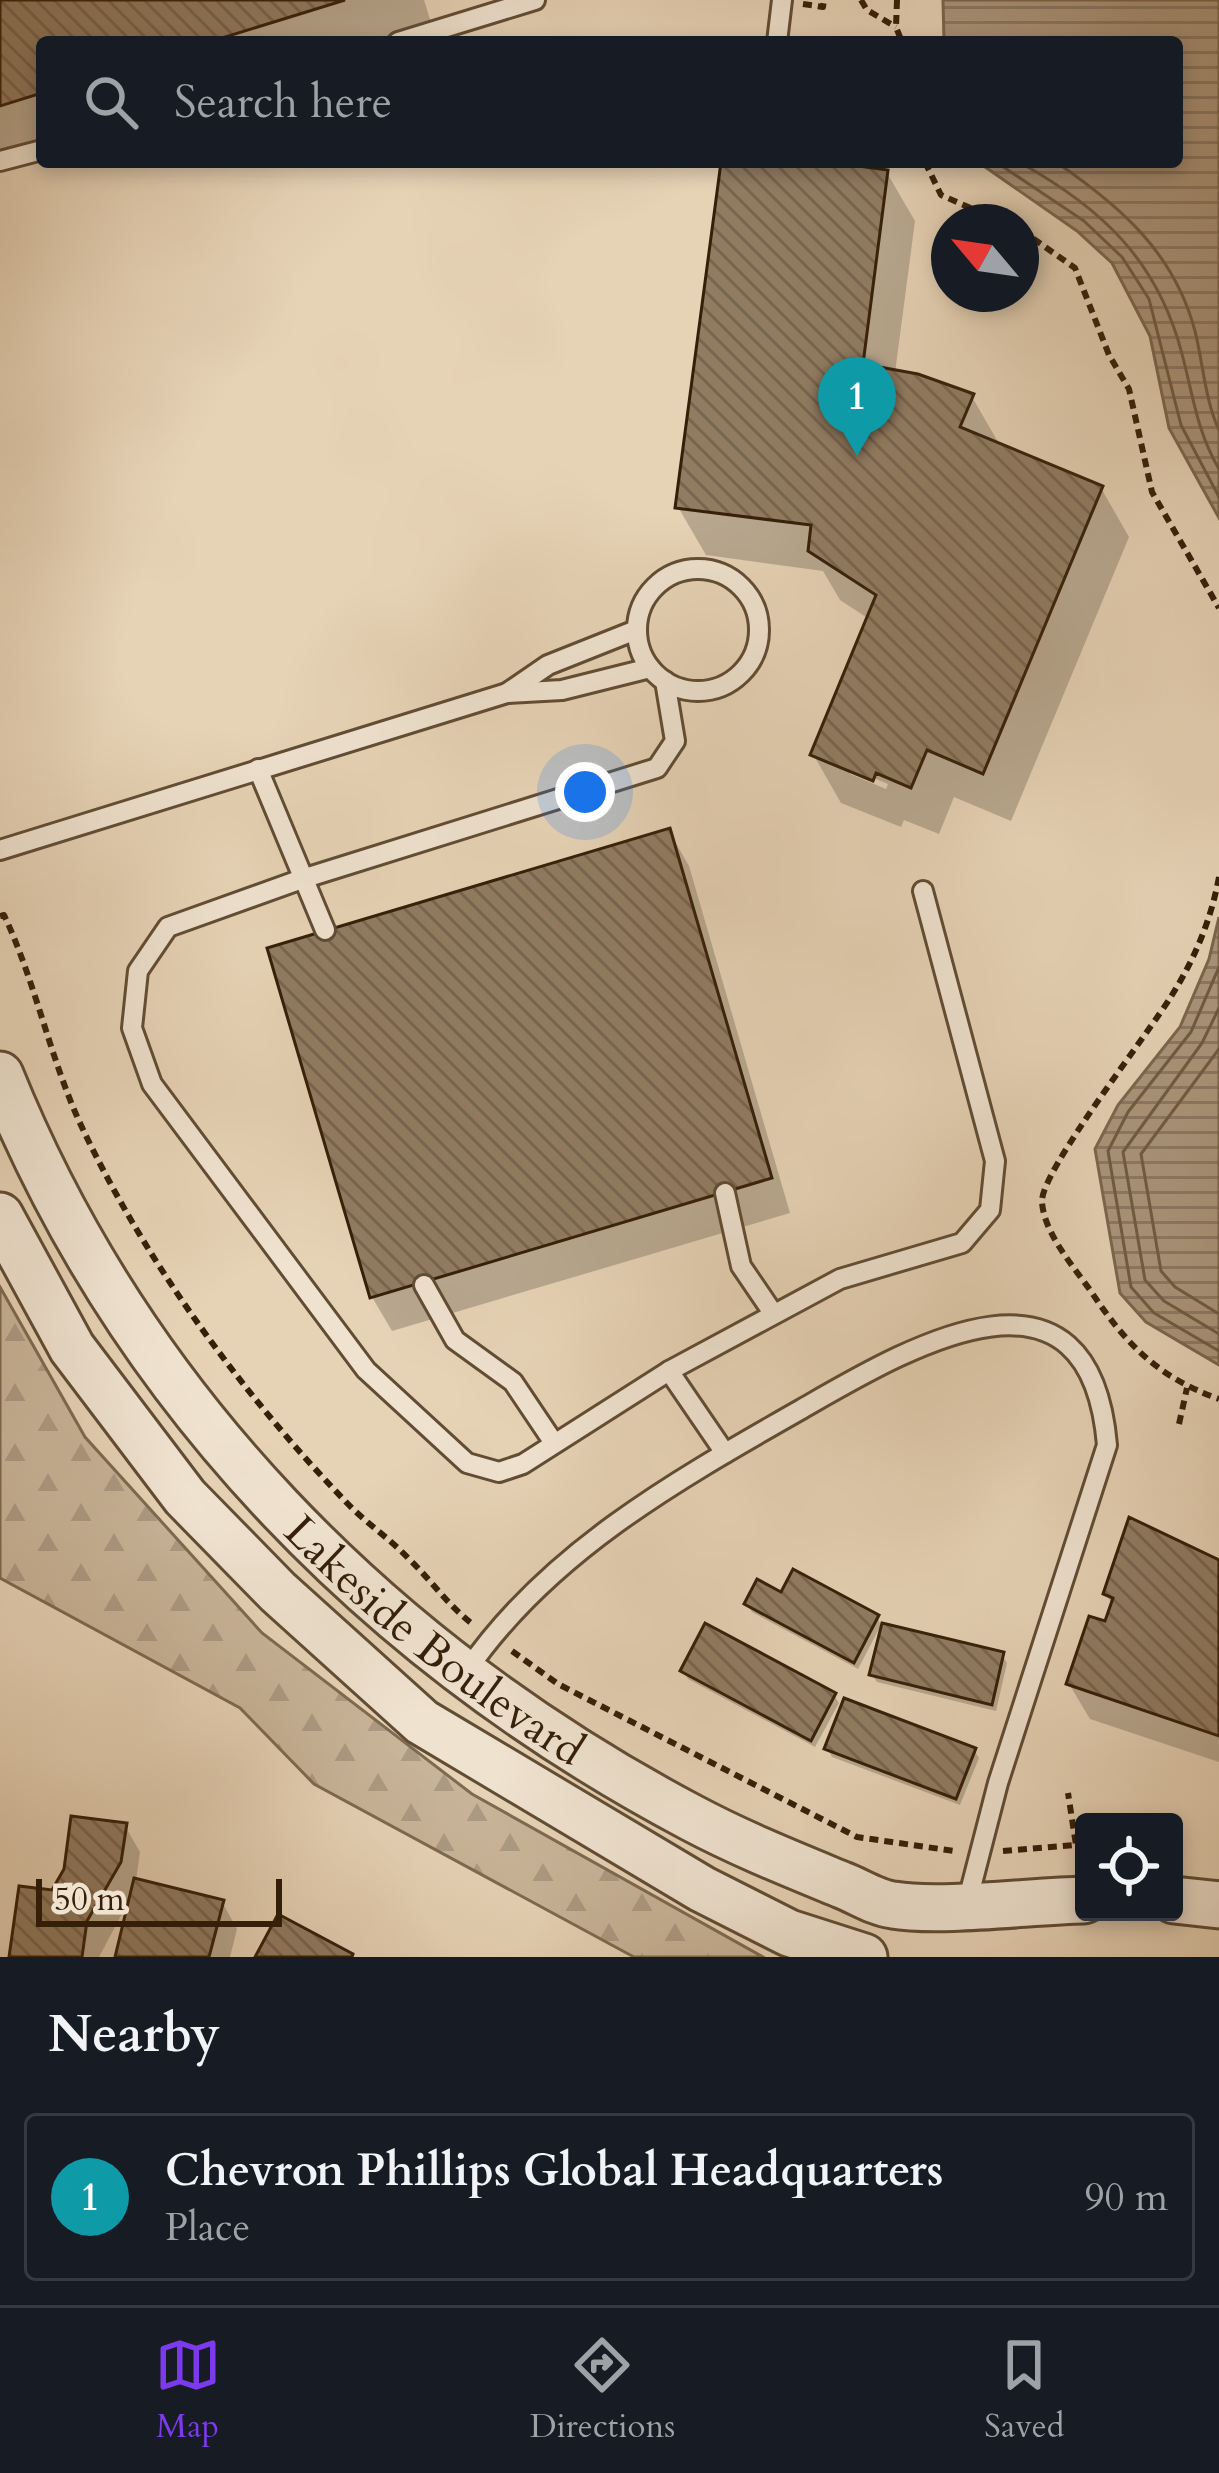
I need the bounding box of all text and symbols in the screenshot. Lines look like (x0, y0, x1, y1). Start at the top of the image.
search box (36, 36, 1183, 168)
icon: search (78, 69, 144, 135)
text: Search here (174, 72, 392, 133)
north arrow (931, 204, 1039, 312)
pin: 1 (818, 357, 896, 456)
your location (555, 762, 615, 822)
street label: Lakeside Boulevard (271, 1502, 596, 1781)
map controls (1075, 1813, 1183, 1921)
button: locate (1075, 1813, 1183, 1921)
scale bar (36, 1873, 282, 1926)
text: 50 m (54, 1877, 125, 1922)
text: Nearby (48, 2000, 220, 2070)
text: Chevron Phillips Global Headquarters (165, 2140, 944, 2201)
text: 1 (80, 2171, 100, 2224)
text: 90 m (1085, 2171, 1168, 2224)
text: Place (165, 2201, 250, 2254)
tab: Map (155, 2332, 221, 2449)
tab: Directions (530, 2332, 675, 2449)
tab: Saved (984, 2332, 1064, 2449)

